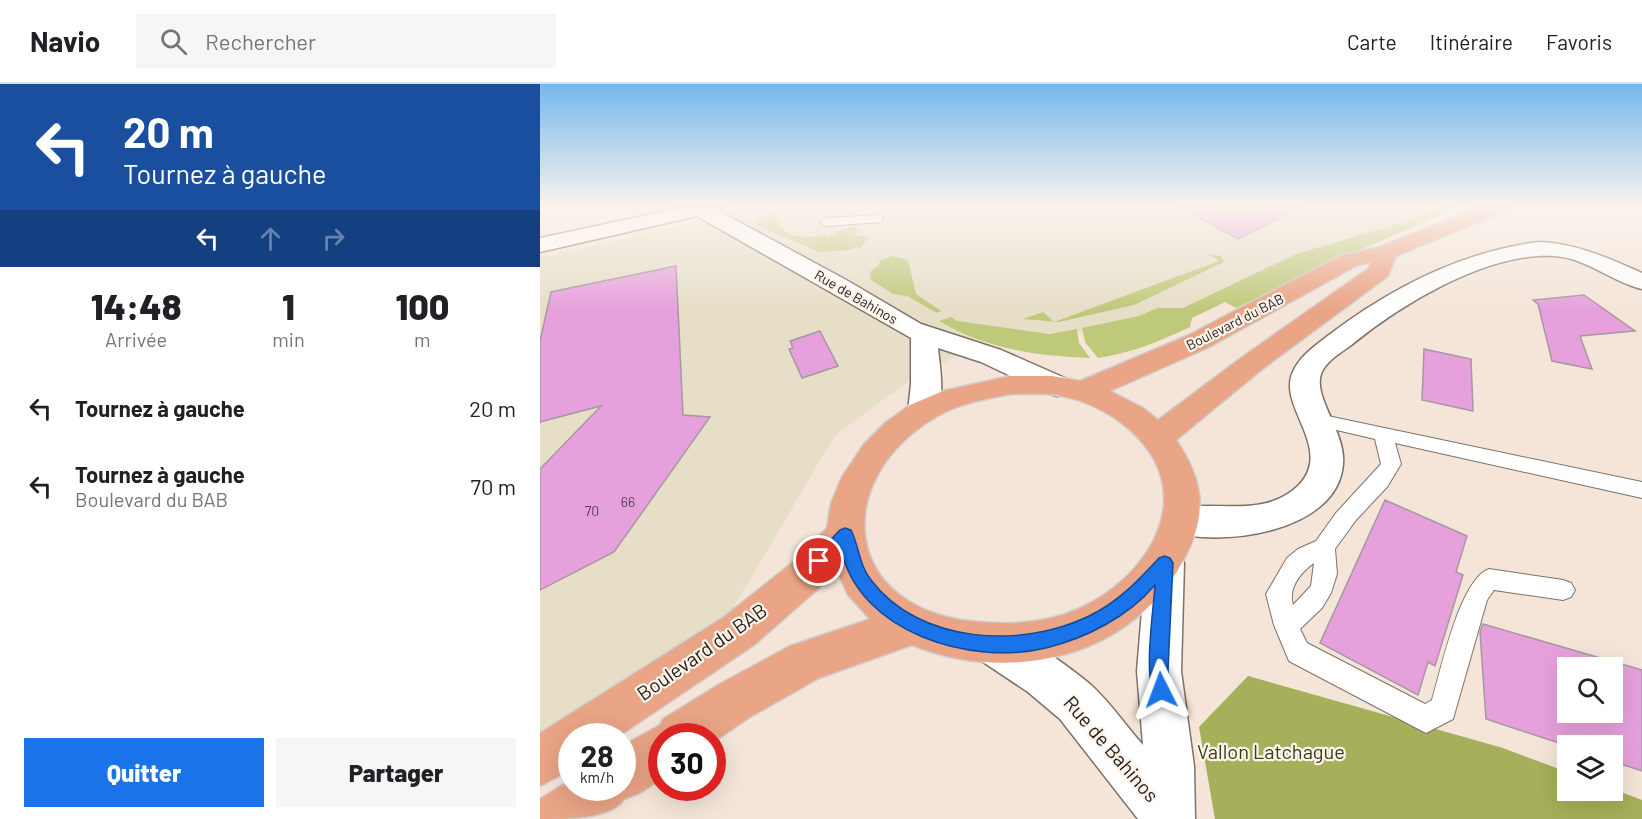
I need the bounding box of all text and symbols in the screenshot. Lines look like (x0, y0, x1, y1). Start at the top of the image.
search box (136, 14, 556, 68)
text: Navio (30, 24, 100, 58)
icon: search (157, 25, 190, 58)
text: Rechercher (205, 28, 316, 54)
text: Carte (1347, 29, 1397, 54)
text: Itinéraire (1430, 29, 1513, 54)
text: Favoris (1546, 29, 1612, 54)
text: 20 m (123, 106, 214, 156)
icon: left (24, 108, 102, 186)
text: Tournez à gauche (123, 157, 326, 189)
icon: left (191, 222, 224, 255)
icon: ahead (254, 222, 287, 255)
icon: right (317, 222, 350, 255)
street label: Rue de Bahinos (812, 266, 901, 327)
text: 14:48 (91, 284, 182, 327)
text: 1 (282, 284, 295, 327)
text: 100 (395, 284, 449, 327)
street label: Boulevard du BAB (1183, 290, 1286, 353)
text: Arrivée (105, 327, 167, 351)
text: min (272, 327, 305, 351)
text: m (414, 327, 431, 351)
icon: left (24, 392, 57, 425)
text: Tournez à gauche (75, 395, 245, 421)
text: 20 m (469, 395, 516, 421)
text: Tournez à gauche (75, 461, 245, 487)
icon: left (24, 470, 57, 503)
text: 70 m (471, 473, 516, 499)
text: Boulevard du BAB (75, 487, 228, 511)
house number: 66 (621, 493, 635, 510)
house number: 70 (585, 502, 599, 519)
pin (793, 535, 844, 586)
icon: arrive (802, 544, 835, 577)
street label: Boulevard du BAB (632, 597, 771, 705)
map controls (1557, 657, 1623, 801)
button: search (1557, 657, 1623, 723)
position arrow (1129, 658, 1193, 722)
street label: Rue de Bahinos (1059, 690, 1164, 806)
speed limit sign: 30 (648, 723, 726, 801)
button: layers (1557, 735, 1623, 801)
text: 28 (580, 737, 614, 773)
button: Quitter (24, 738, 264, 807)
button: Partager (276, 738, 516, 807)
park label: Vallon Latchague (1197, 739, 1345, 763)
text: km/h (580, 768, 614, 786)

